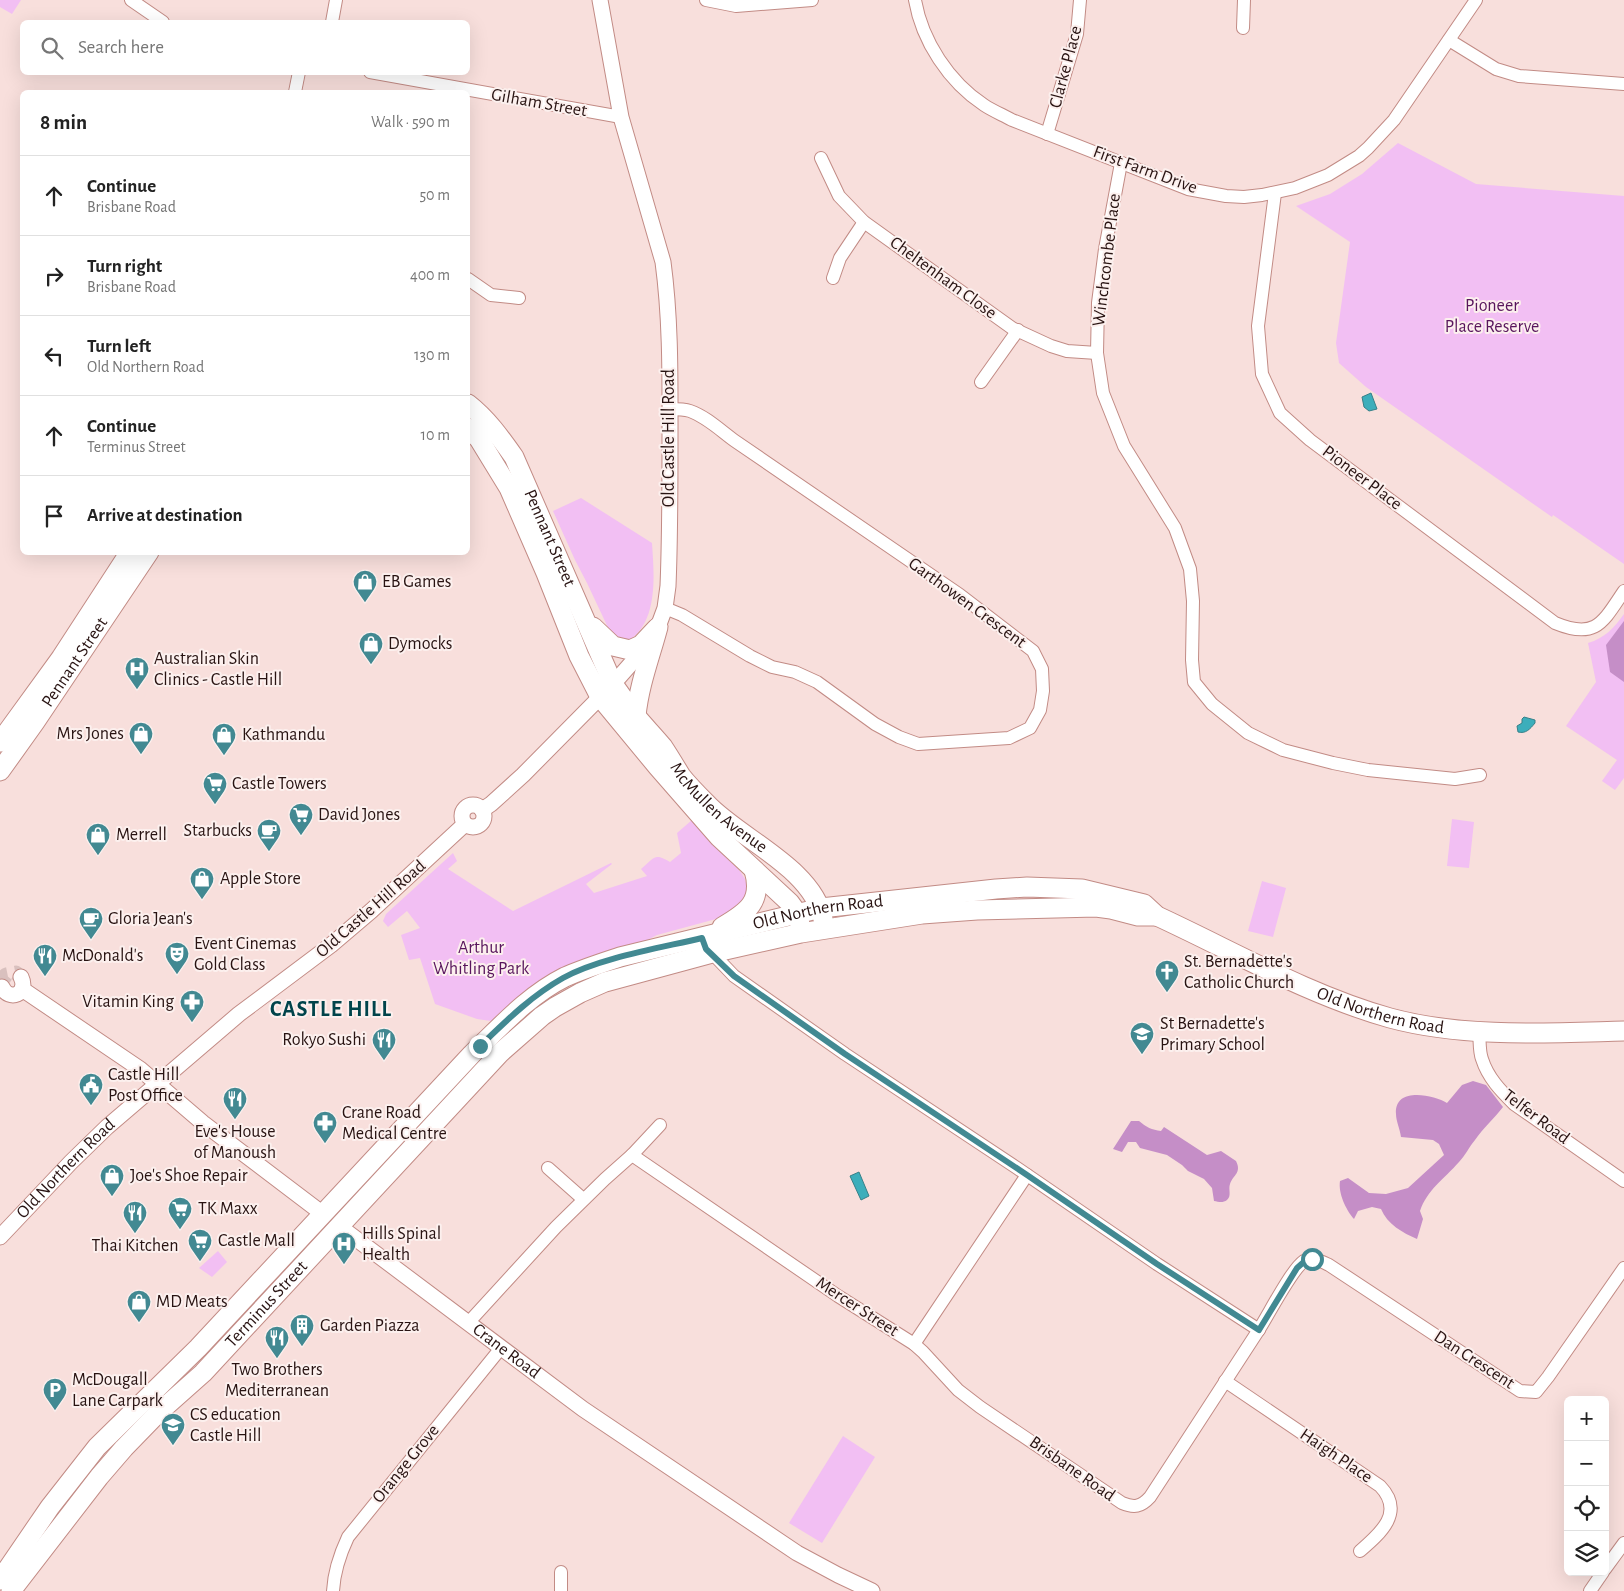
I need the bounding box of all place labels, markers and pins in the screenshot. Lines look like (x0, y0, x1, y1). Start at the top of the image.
shop icon: EB Games (352, 569, 378, 603)
place label: EB Games (382, 573, 451, 591)
shop icon: Dymocks (358, 631, 384, 665)
place label: Dymocks (388, 635, 452, 653)
place label: Australian Skin Clinics - Castle Hill (154, 650, 282, 689)
hospital icon: Australian Skin Clinics - Castle Hill (124, 656, 150, 690)
shop icon: Mrs Jones (128, 721, 154, 755)
shop icon: Kathmandu (211, 722, 237, 756)
place label: Mrs Jones (56, 725, 124, 743)
place label: Kathmandu (242, 726, 325, 744)
supermarket icon: Castle Towers (202, 771, 228, 805)
place label: Castle Towers (232, 775, 327, 793)
supermarket icon: David Jones (288, 802, 314, 836)
place label: David Jones (318, 806, 400, 824)
cafe icon: Starbucks (256, 818, 282, 852)
shop icon: Merrell (85, 822, 111, 856)
place label: Starbucks (184, 822, 252, 840)
place label: Merrell (116, 826, 167, 844)
shop icon: Apple Store (189, 866, 215, 900)
place label: Apple Store (220, 870, 301, 888)
cafe icon: Gloria Jean's (78, 906, 104, 940)
place label: Gloria Jean's (108, 910, 193, 928)
place label: Event Cinemas Gold Class (194, 935, 296, 974)
theatre icon: Event Cinemas Gold Class (164, 941, 190, 975)
restaurant icon: McDonald's (32, 943, 58, 977)
place label: McDonald's (62, 947, 144, 965)
place label: St. Bernadette's Catholic Church (1184, 953, 1294, 992)
church icon: St. Bernadette's Catholic Church (1154, 959, 1180, 993)
pharmacy icon: Vitamin King (179, 989, 205, 1023)
place label: Vitamin King (82, 993, 174, 1011)
place label: St Bernadette's Primary School (1160, 1015, 1265, 1054)
school or university icon: St Bernadette's Primary School (1129, 1021, 1155, 1055)
restaurant icon: Rokyo Sushi (371, 1027, 397, 1061)
place label: Rokyo Sushi (282, 1031, 366, 1049)
place label: Castle Hill Post Office (108, 1066, 183, 1105)
public building icon: Castle Hill Post Office (78, 1072, 104, 1106)
restaurant icon: Eve's House of Manoush (222, 1086, 248, 1120)
place label: Crane Road Medical Centre (342, 1104, 447, 1143)
pharmacy icon: Crane Road Medical Centre (312, 1110, 338, 1144)
place label: Eve's House of Manoush (194, 1123, 276, 1162)
shop icon: Joe's Shoe Repair (99, 1163, 125, 1197)
place label: Joe's Shoe Repair (130, 1167, 248, 1185)
supermarket icon: TK Maxx (167, 1196, 193, 1230)
restaurant icon: Thai Kitchen (122, 1200, 148, 1234)
place label: TK Maxx (198, 1200, 258, 1218)
place label: Hills Spinal Health (362, 1225, 441, 1264)
supermarket icon: Castle Mall (187, 1228, 213, 1262)
hospital icon: Hills Spinal Health (331, 1231, 357, 1265)
place label: Castle Mall (218, 1232, 295, 1250)
place label: Thai Kitchen (91, 1237, 179, 1255)
shop icon: MD Meats (126, 1289, 152, 1323)
place label: MD Meats (156, 1293, 228, 1311)
building icon: Garden Piazza (289, 1313, 315, 1347)
place label: Garden Piazza (320, 1317, 420, 1335)
restaurant icon: Two Brothers Mediterranean (264, 1325, 290, 1359)
place label: Two Brothers Mediterranean (225, 1361, 329, 1400)
place label: McDougall Lane Carpark (72, 1371, 164, 1410)
parking icon: McDougall Lane Carpark (42, 1377, 68, 1411)
place label: CS education Castle Hill (190, 1406, 281, 1445)
school or university icon: CS education Castle Hill (160, 1412, 186, 1446)

